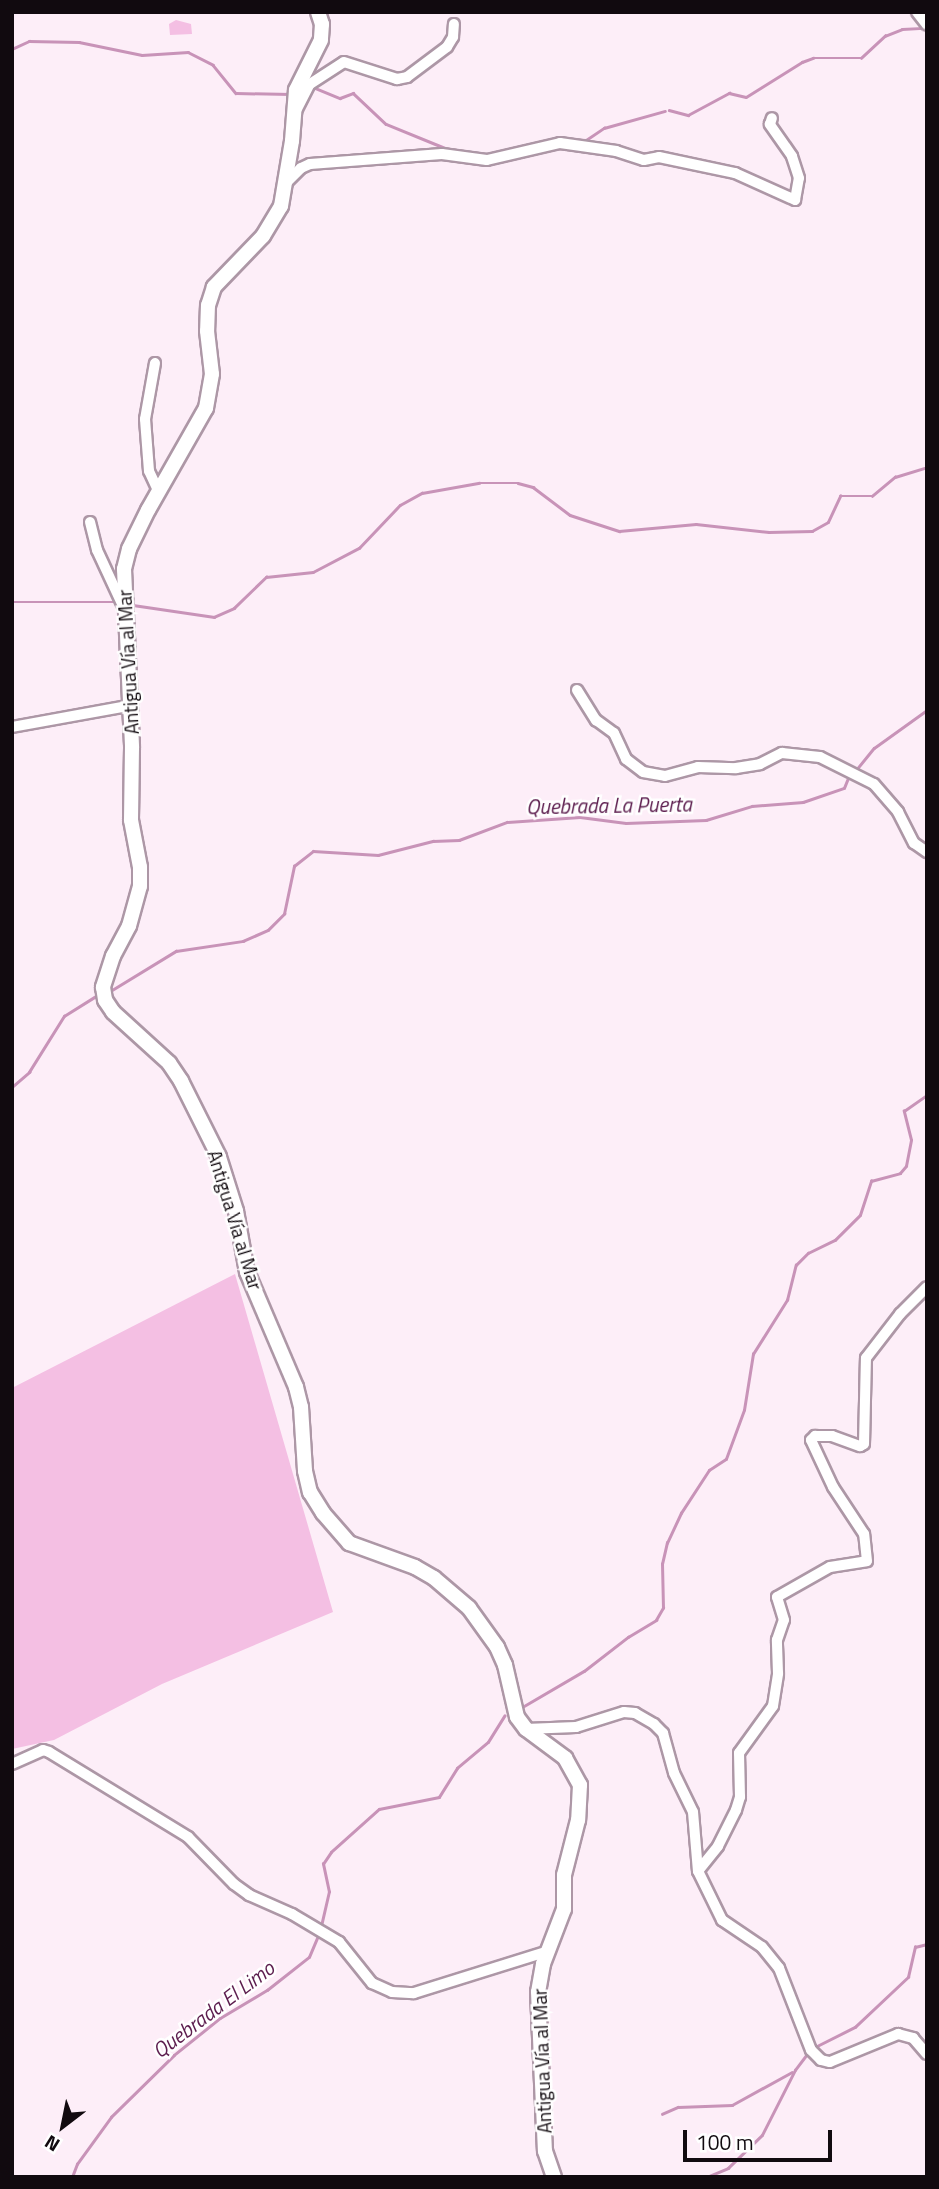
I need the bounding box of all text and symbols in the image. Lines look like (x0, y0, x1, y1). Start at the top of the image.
street label: Antigua Vía al Mar (113, 589, 143, 735)
water label: Quebrada La Puerta (526, 791, 692, 819)
street label: Antigua Vía al Mar (203, 1147, 267, 1293)
water label: Quebrada El Limo (147, 1955, 279, 2063)
street label: Antigua Vía al Mar (528, 1988, 556, 2134)
north arrow (28, 2091, 98, 2161)
scale bar (687, 2116, 836, 2160)
text: 100 m (696, 2126, 753, 2158)
text: N (38, 2128, 65, 2160)

